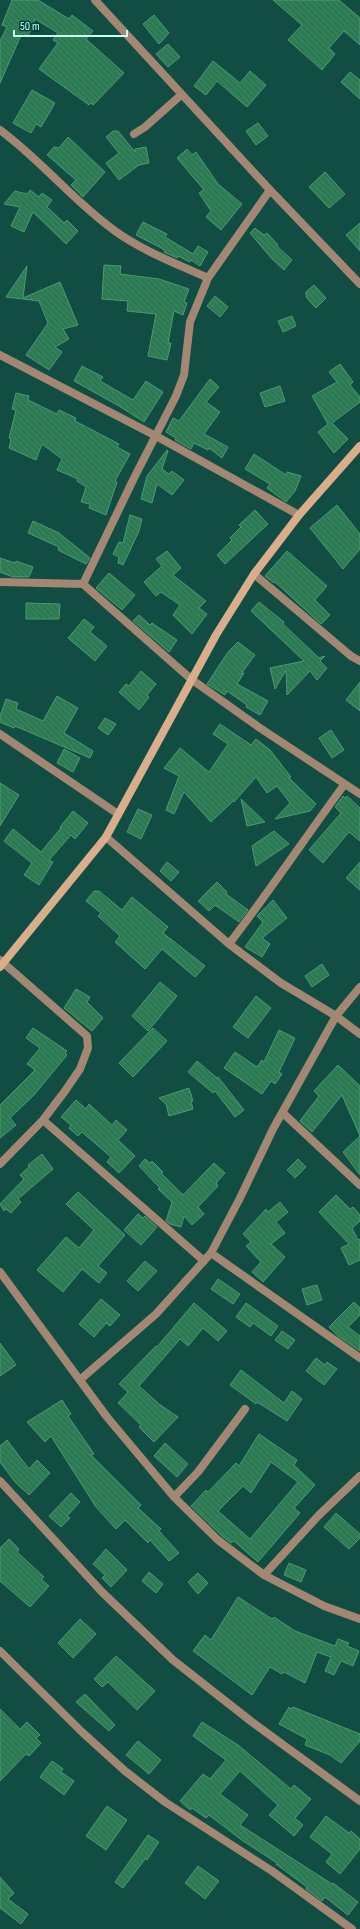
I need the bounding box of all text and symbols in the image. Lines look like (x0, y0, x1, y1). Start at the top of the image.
scale bar (14, 12, 127, 38)
text: 50 m (20, 19, 40, 34)

